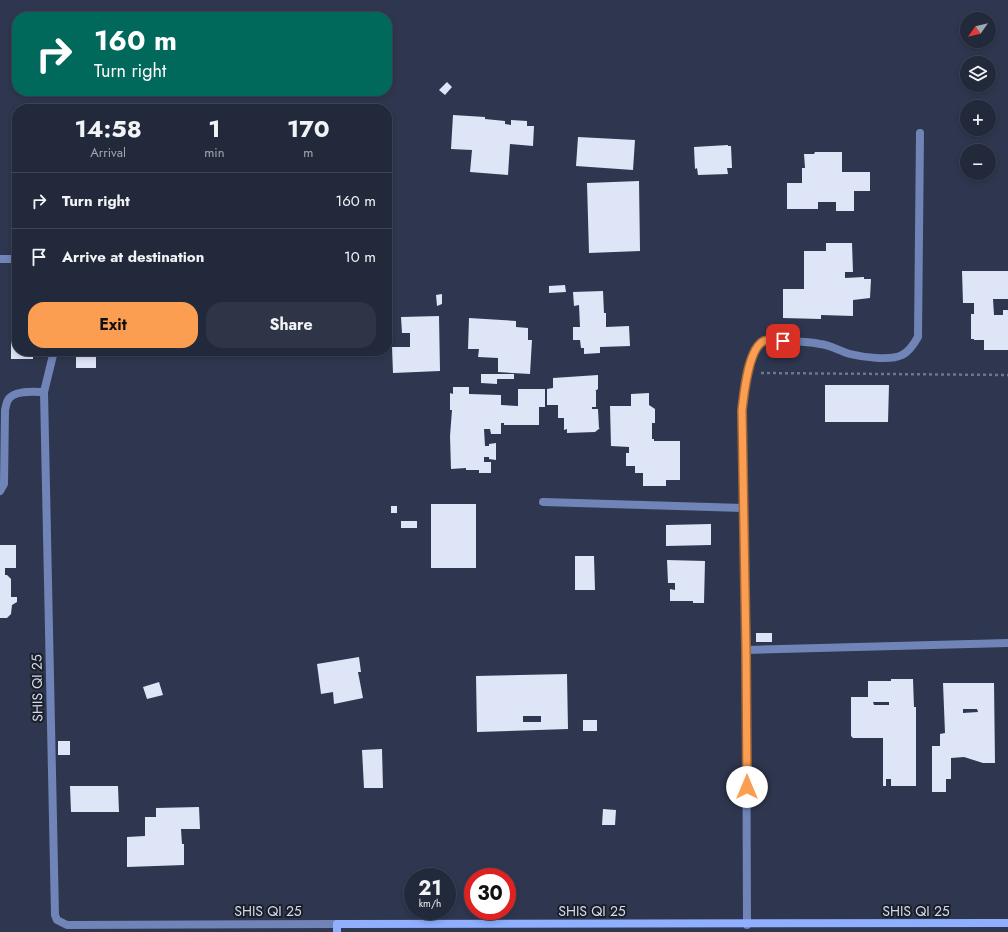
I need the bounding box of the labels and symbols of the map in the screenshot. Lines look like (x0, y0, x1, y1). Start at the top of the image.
north arrow (960, 12, 996, 48)
pin (766, 324, 800, 358)
street label: SHIS QI 25 (26, 654, 48, 722)
position arrow (726, 766, 768, 808)
speed limit sign: 30 (464, 868, 516, 920)
street label: SHIS QI 25 (234, 901, 302, 921)
street label: SHIS QI 25 (558, 901, 626, 921)
street label: SHIS QI 25 (882, 901, 950, 921)

